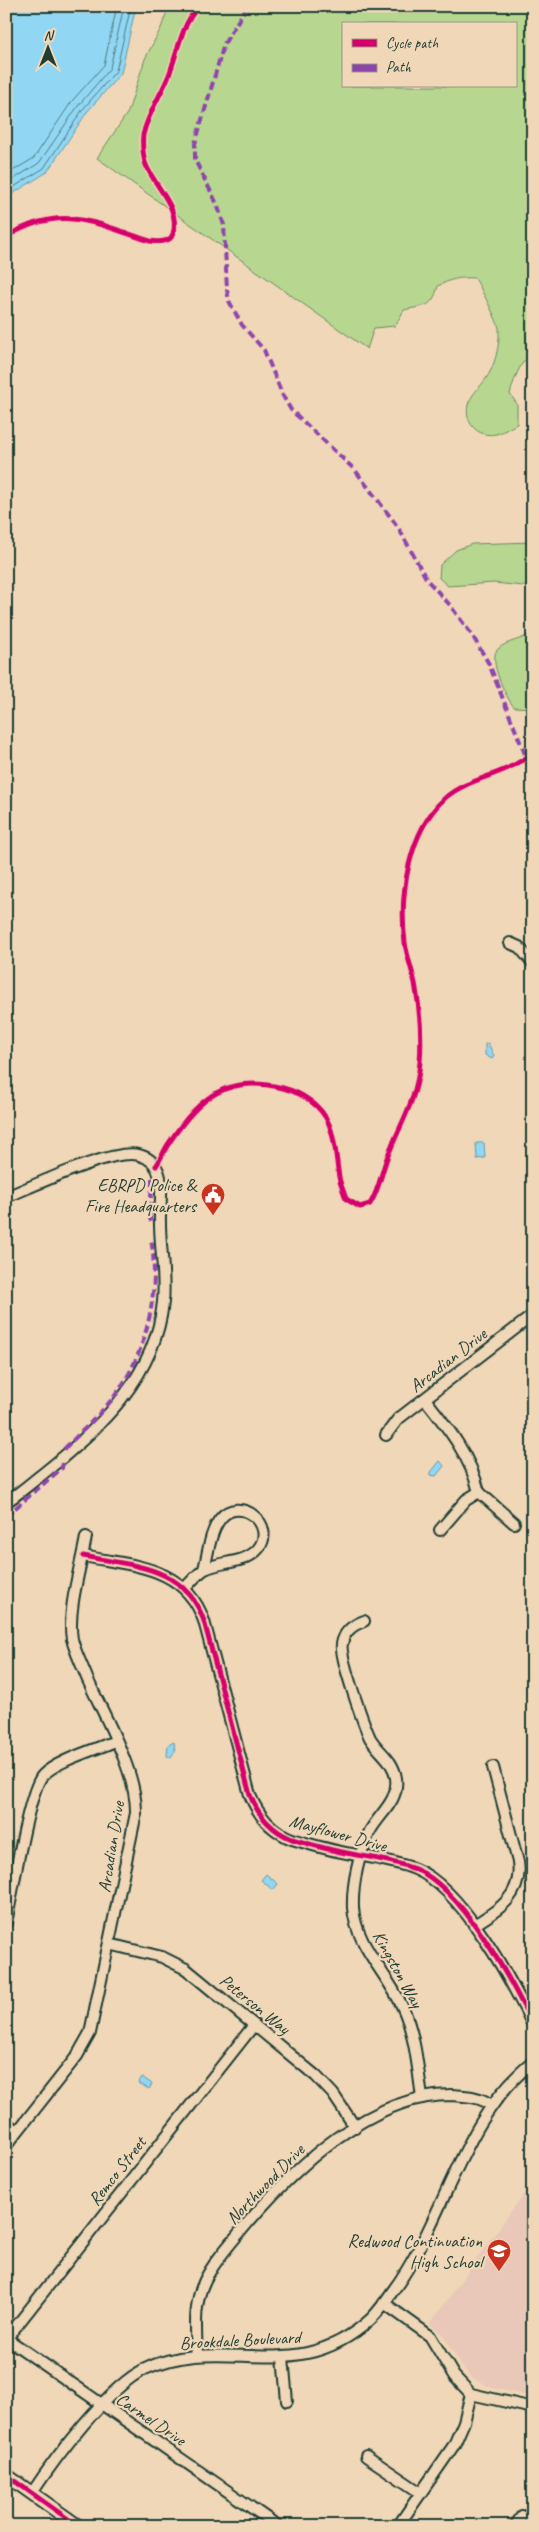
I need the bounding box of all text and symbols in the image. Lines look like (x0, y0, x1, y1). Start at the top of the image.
north arrow (22, 22, 72, 72)
legend (342, 22, 516, 88)
text: N (44, 27, 55, 44)
text: Cycle path (386, 34, 438, 53)
text: Path (386, 58, 412, 77)
place label: EBRPD Police & Fire Headquarters (85, 1174, 198, 1217)
public building icon: EBRPD Police & Fire Headquarters (200, 1182, 226, 1216)
street label: Arcadian Drive (405, 1322, 492, 1397)
street label: Arcadian Drive (93, 1799, 129, 1894)
street label: Mayflower Drive (287, 1809, 390, 1857)
street label: Kingston Way (368, 1927, 429, 2013)
street label: Peterson Way (215, 1969, 296, 2040)
street label: Remco Street (83, 2131, 152, 2210)
street label: Northwood Drive (221, 2138, 310, 2229)
place label: Redwood Continuation High School (347, 2230, 485, 2273)
school or university icon: Redwood Continuation High School (486, 2238, 512, 2272)
street label: Brookdale Boulevard (179, 2326, 304, 2354)
street label: Carmel Drive (112, 2388, 191, 2451)

